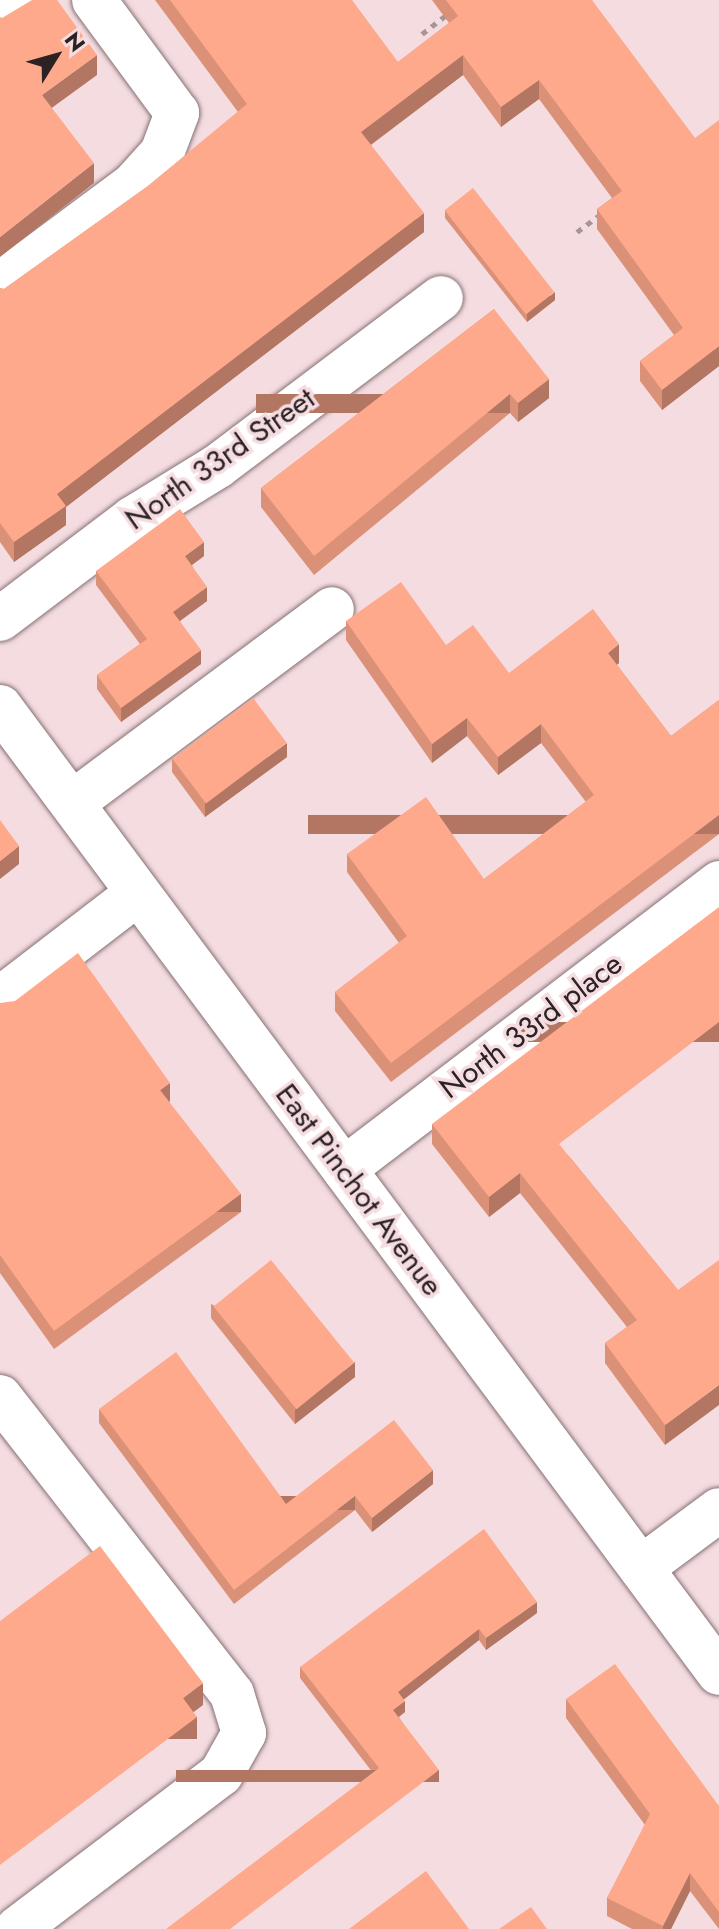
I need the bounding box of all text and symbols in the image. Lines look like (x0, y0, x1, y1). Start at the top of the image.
north arrow (16, 16, 96, 96)
text: N (57, 25, 93, 58)
street label: North 33rd Street (119, 380, 321, 538)
street label: North 33rd place (433, 946, 629, 1106)
street label: East Pinchot Avenue (268, 1077, 450, 1303)

